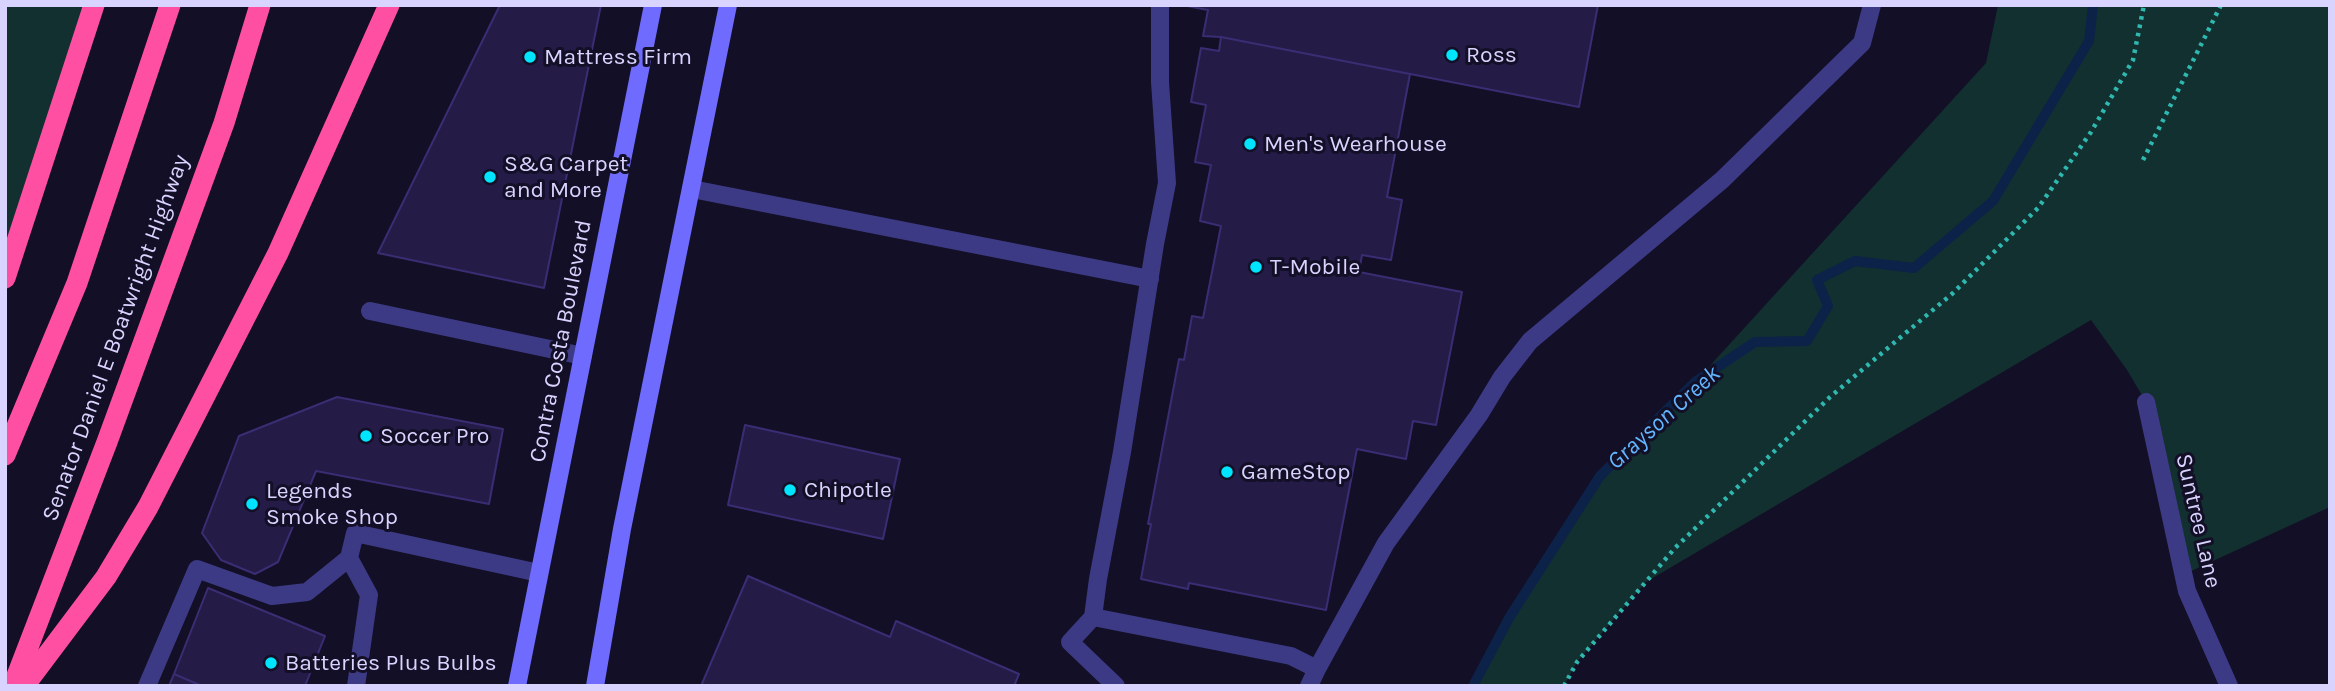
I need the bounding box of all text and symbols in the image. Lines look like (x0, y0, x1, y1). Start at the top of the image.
place label: Ross (1466, 41, 1517, 69)
place label: Mattress Firm (544, 43, 692, 71)
marker: Ross (1444, 47, 1460, 63)
marker: Mattress Firm (522, 49, 538, 65)
place label: Men's Wearhouse (1264, 130, 1447, 158)
marker: Men's Wearhouse (1242, 136, 1258, 152)
place label: S&G Carpet and More (504, 150, 628, 204)
street label: Senator Daniel E Boatwright Highway (37, 151, 195, 525)
marker: S&G Carpet and More (482, 169, 498, 185)
street label: Contra Costa Boulevard (524, 217, 598, 465)
place label: T-Mobile (1270, 253, 1360, 281)
marker: T-Mobile (1248, 259, 1264, 275)
water label: Grayson Creek (1602, 360, 1726, 476)
place label: Soccer Pro (380, 422, 489, 450)
marker: Soccer Pro (358, 428, 374, 444)
street label: Suntree Lane (2169, 451, 2227, 591)
place label: GameStop (1241, 458, 1350, 486)
marker: GameStop (1219, 464, 1235, 480)
place label: Chipotle (804, 476, 892, 504)
place label: Legends Smoke Shop (266, 477, 398, 531)
marker: Chipotle (782, 482, 798, 498)
marker: Legends Smoke Shop (244, 496, 260, 512)
place label: Batteries Plus Bulbs (285, 649, 497, 677)
marker: Batteries Plus Bulbs (263, 655, 279, 671)

